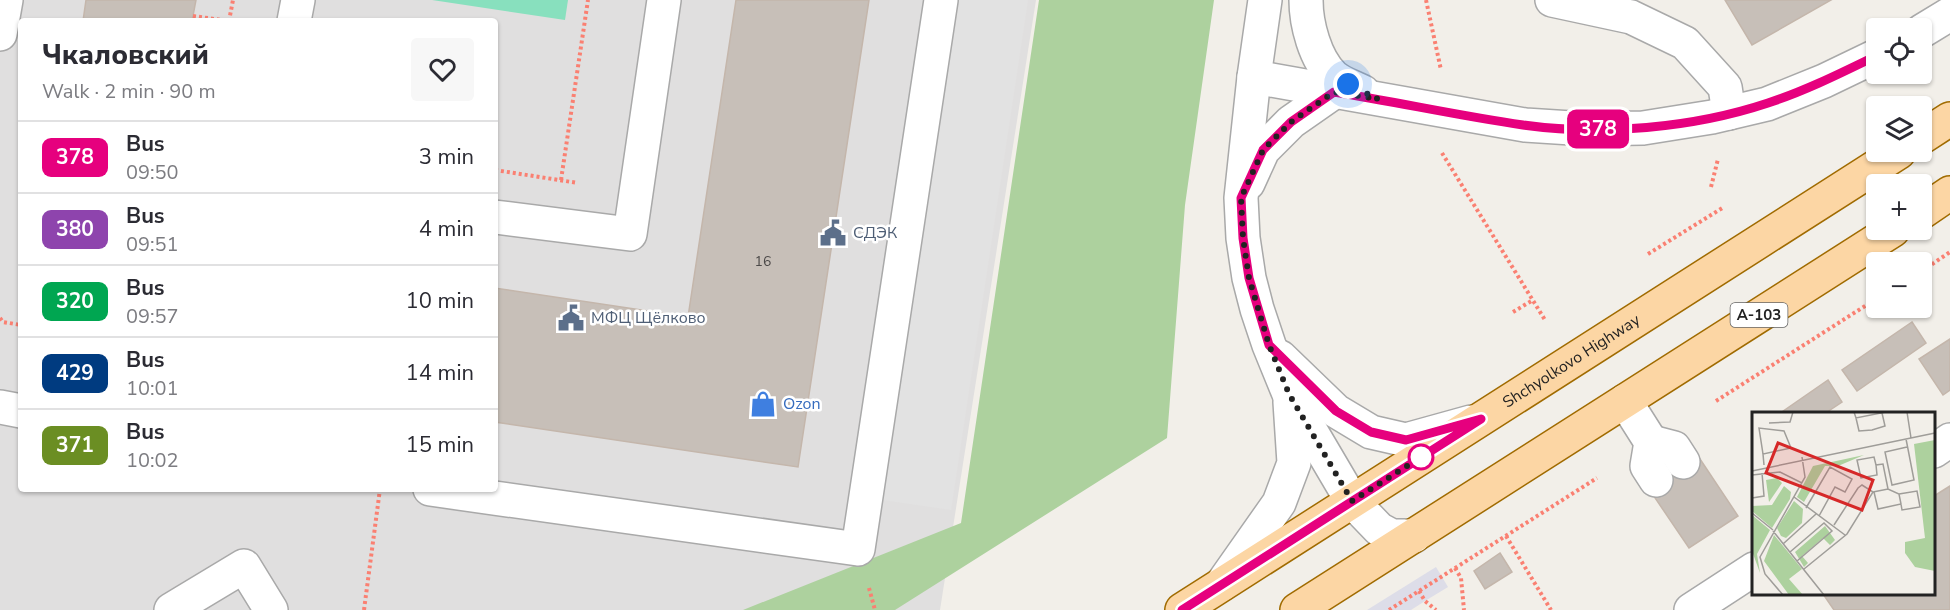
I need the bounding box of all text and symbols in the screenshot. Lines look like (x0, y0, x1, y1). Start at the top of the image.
map controls (1866, 18, 1932, 318)
button: locate (1866, 18, 1932, 84)
text: Чкаловский (42, 36, 209, 74)
button: heart (411, 38, 474, 101)
your location (1333, 69, 1363, 99)
text: Walk · 2 min · 90 m (42, 78, 216, 105)
button: layers (1866, 96, 1932, 162)
line badge: 378 (1564, 110, 1632, 148)
text: 378 (1579, 115, 1617, 143)
text: Bus (126, 129, 165, 159)
text: 3 min (419, 142, 474, 172)
text: 378 (56, 143, 94, 171)
text: 09:50 (126, 159, 179, 186)
button: + (1866, 174, 1932, 240)
text: Bus (126, 201, 165, 231)
text: 4 min (419, 214, 474, 244)
text: 380 (56, 215, 94, 243)
public building icon: СДЭК (818, 218, 848, 248)
place label: СДЭК (853, 222, 898, 244)
text: 09:51 (126, 231, 179, 258)
house number: 16 (755, 252, 771, 271)
button: − (1866, 252, 1932, 318)
text: Bus (126, 273, 165, 303)
text: 10 min (406, 286, 474, 316)
text: 320 (56, 287, 94, 315)
text: 09:57 (126, 303, 179, 330)
public building icon: МФЦ Щёлково (556, 303, 586, 333)
road number: А-103 (1730, 303, 1788, 327)
place label: МФЦ Щёлково (591, 307, 706, 329)
street label: Shchyolkovo Highway (1498, 309, 1645, 413)
text: Bus (126, 345, 165, 375)
text: 14 min (406, 358, 474, 388)
text: 429 (56, 359, 94, 387)
text: 10:01 (126, 375, 179, 402)
shop icon: Ozon (748, 389, 778, 419)
place label: Ozon (783, 393, 821, 415)
inset map (1752, 412, 1935, 595)
text: Bus (126, 417, 165, 447)
text: 15 min (406, 430, 474, 460)
text: 371 (56, 431, 94, 459)
unlabelled marker (1408, 444, 1434, 470)
text: 10:02 (126, 447, 179, 474)

